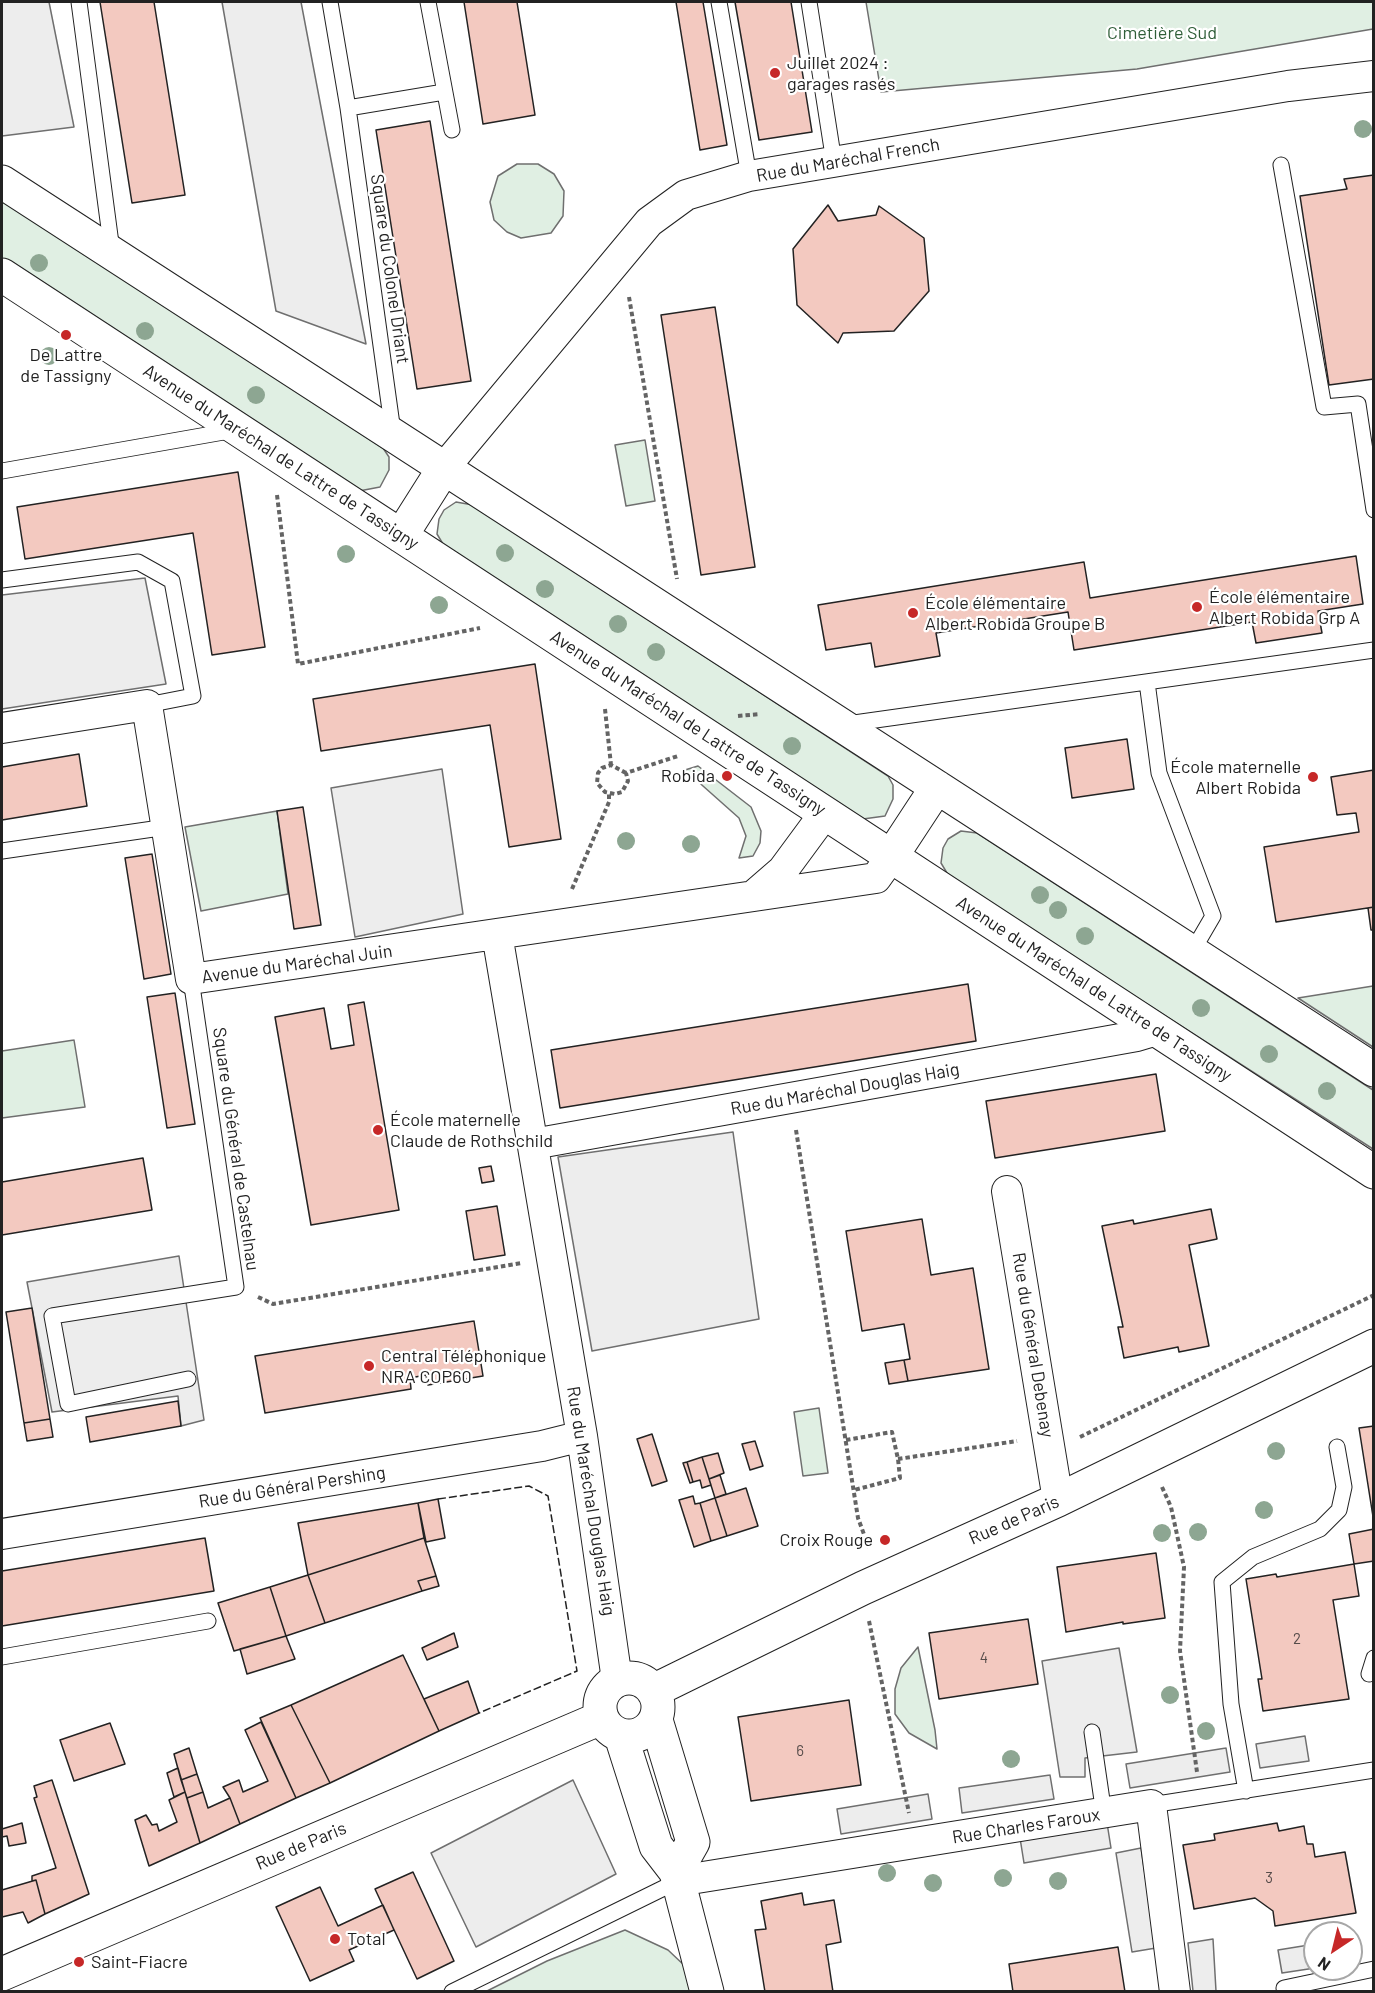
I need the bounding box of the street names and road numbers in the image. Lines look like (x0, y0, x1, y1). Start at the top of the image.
street label: Rue du Maréchal French (755, 133, 941, 187)
street label: Square du Colonel Driant (366, 173, 414, 365)
street label: Avenue du Maréchal de Lattre de Tassigny (139, 360, 423, 554)
street label: Avenue du Maréchal de Lattre de Tassigny (546, 626, 830, 820)
street label: Avenue du Maréchal de Lattre de Tassigny (952, 892, 1236, 1086)
street label: Avenue du Maréchal Juin (200, 940, 394, 988)
street label: Square du Général de Castelnau (208, 1026, 264, 1272)
street label: Rue du Maréchal Douglas Haig (729, 1058, 961, 1120)
street label: Rue du Général Debenay (1008, 1251, 1058, 1439)
street label: Rue du Maréchal Douglas Haig (562, 1385, 620, 1617)
street label: Rue du Général Pershing (197, 1462, 387, 1512)
street label: Rue de Paris (966, 1491, 1062, 1549)
street label: Rue Charles Faroux (951, 1804, 1101, 1848)
street label: Rue de Paris (252, 1817, 350, 1875)

